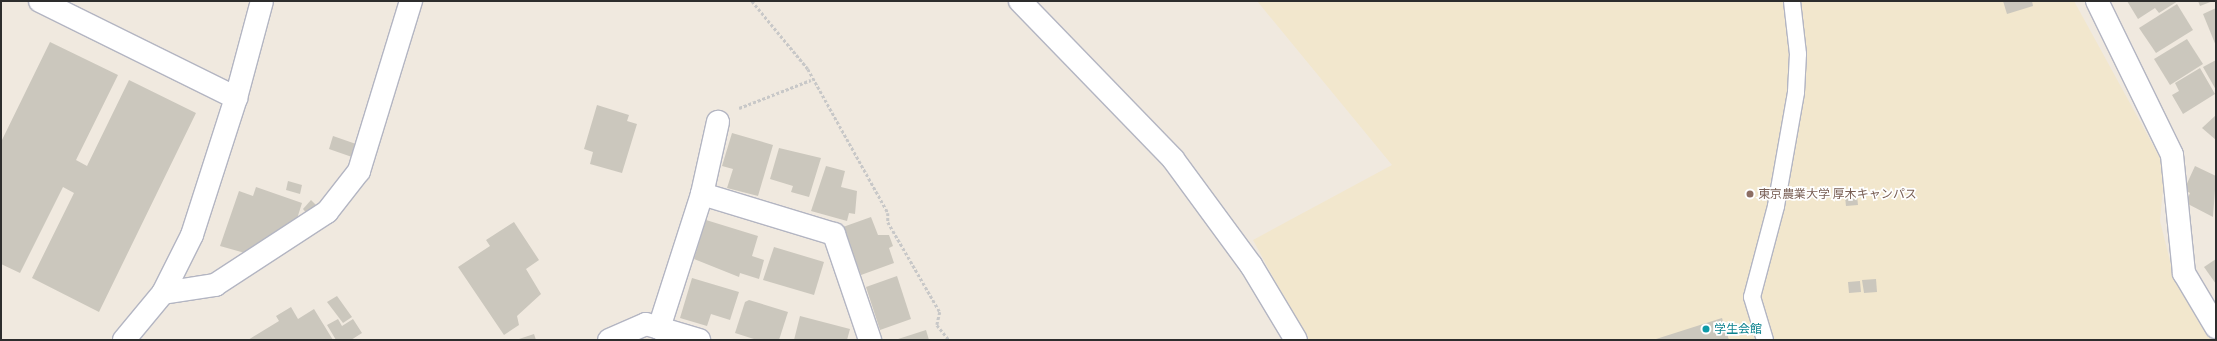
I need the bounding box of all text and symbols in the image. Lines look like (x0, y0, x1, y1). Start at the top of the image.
place label: 東京農業大学 厚木キャンパス (1758, 187, 1917, 201)
marker: 東京農業大学 厚木キャンパス (1745, 189, 1755, 199)
place label: 学生会館 (1714, 322, 1762, 336)
marker: 学生会館 (1701, 324, 1711, 334)

